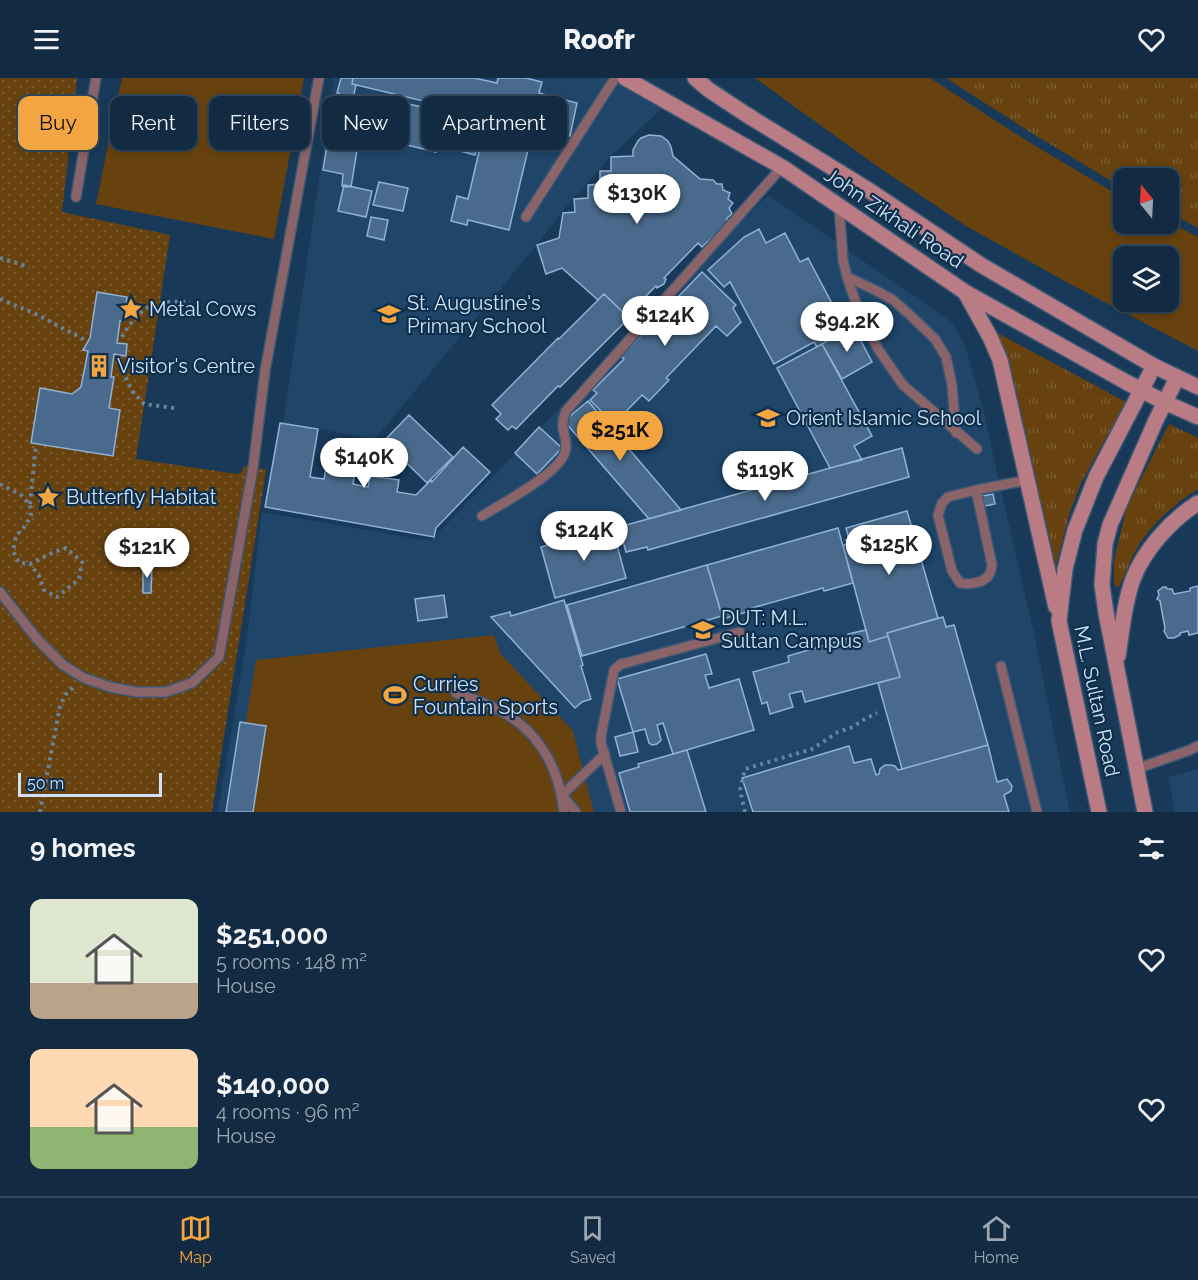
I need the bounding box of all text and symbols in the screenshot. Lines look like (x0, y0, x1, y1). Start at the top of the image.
icon: menu (30, 23, 63, 56)
icon: heart (1135, 23, 1168, 56)
text: Roofr (563, 24, 635, 55)
chip: Buy (18, 96, 98, 150)
chip: Rent (110, 96, 197, 150)
chip: Filters (209, 96, 310, 150)
chip: New (322, 96, 409, 150)
chip: Apartment (421, 96, 567, 150)
street label: John Zikhali Road (820, 163, 968, 273)
north arrow (1113, 168, 1179, 234)
map controls (1113, 168, 1179, 312)
pin: $130K (595, 174, 679, 225)
text: $130K (607, 181, 667, 205)
button: layers (1113, 246, 1179, 312)
place label: St. Augustine's Primary School (407, 291, 547, 338)
place icon: Metal Cows (118, 296, 144, 322)
pin: $124K (623, 296, 707, 347)
place label: Metal Cows (149, 297, 256, 321)
school or university icon: St. Augustine's Primary School (376, 301, 402, 327)
pin: $94.2K (798, 302, 896, 353)
text: $124K (636, 303, 694, 327)
text: $94.2K (814, 309, 880, 333)
building icon: Visitor's Centre (86, 353, 112, 379)
place label: Visitor's Centre (117, 354, 255, 378)
school or university icon: Orient Islamic School (755, 405, 781, 431)
place label: Orient Islamic School (786, 406, 982, 430)
pin: $251K (578, 411, 662, 462)
text: $251K (591, 418, 649, 442)
pin: $140K (322, 438, 406, 489)
text: $140K (334, 445, 394, 469)
pin: $119K (723, 451, 807, 502)
text: $119K (736, 458, 794, 482)
place icon: Butterfly Habitat (35, 484, 61, 510)
place label: Butterfly Habitat (66, 485, 217, 509)
pin: $124K (542, 511, 626, 562)
text: $124K (555, 518, 613, 542)
pin: $125K (847, 525, 931, 576)
pin: $121K (105, 528, 189, 579)
text: $125K (860, 532, 918, 556)
text: $121K (118, 535, 176, 559)
place label: DUT: M.L. Sultan Campus (721, 606, 862, 653)
school or university icon: DUT: M.L. Sultan Campus (690, 617, 716, 643)
street label: M.L. Sultan Road (1069, 623, 1125, 779)
place label: Curries Fountain Sports (413, 672, 558, 719)
sports icon: Curries Fountain Sports (382, 682, 408, 708)
scale bar (18, 770, 162, 798)
text: 50 m (27, 774, 64, 793)
icon: filters (1135, 832, 1168, 865)
text: 9 homes (30, 833, 136, 863)
text: $251,000 (216, 920, 328, 950)
icon: home (78, 923, 150, 995)
icon: heart (1135, 943, 1168, 976)
text: 5 rooms · 148 m² (216, 950, 367, 974)
text: House (216, 974, 276, 998)
text: $140,000 (216, 1070, 330, 1100)
icon: home (78, 1073, 150, 1145)
icon: heart (1135, 1093, 1168, 1126)
text: 4 rooms · 96 m² (216, 1100, 360, 1124)
text: House (216, 1124, 276, 1148)
tab: Map (179, 1212, 212, 1267)
tab: Saved (570, 1212, 616, 1267)
tab: Home (974, 1212, 1019, 1267)

